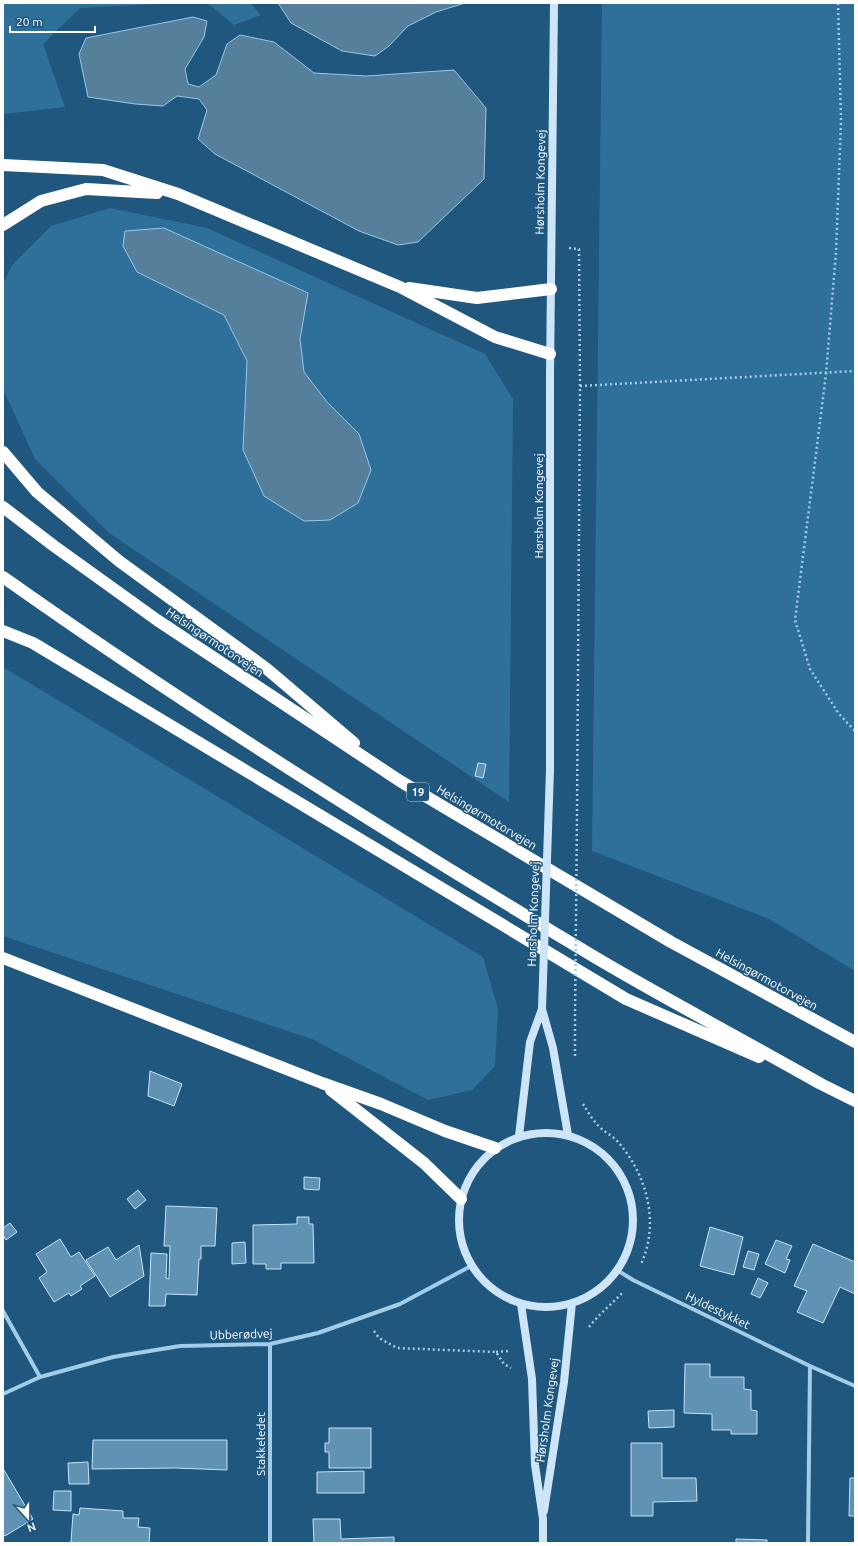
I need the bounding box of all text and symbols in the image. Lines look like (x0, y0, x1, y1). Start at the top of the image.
scale bar (10, 8, 95, 34)
text: 20 m (16, 15, 43, 28)
street label: Hørsholm Kongevej (533, 129, 547, 235)
street label: Hørsholm Kongevej (532, 453, 545, 559)
street label: Helsingørmotorvejen (164, 605, 266, 679)
street label: Helsingørmotorvejen (435, 782, 539, 852)
road number: 19 (407, 783, 429, 801)
street label: Hørsholm Kongevej (525, 861, 541, 967)
street label: Helsingørmotorvejen (714, 946, 820, 1012)
street label: Hyldestykket (684, 1289, 753, 1331)
street label: Ubberødvej (209, 1326, 273, 1342)
street label: Hørsholm Kongevej (533, 1357, 561, 1463)
street label: Stakkeledet (254, 1412, 267, 1476)
north arrow (8, 1498, 48, 1538)
text: N (26, 1520, 38, 1534)

